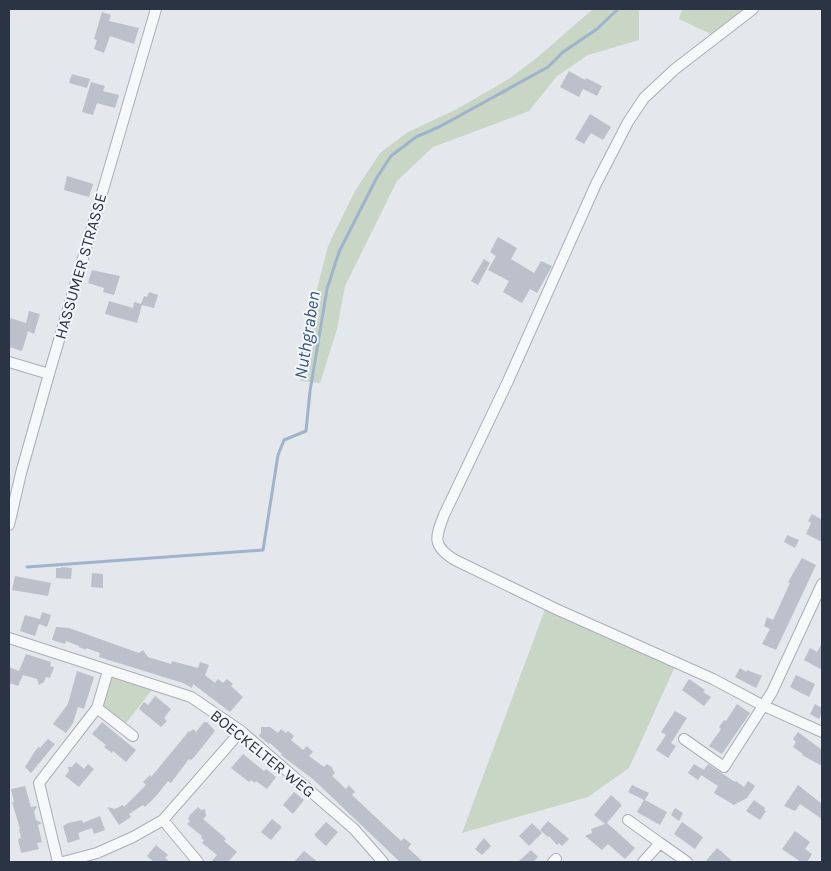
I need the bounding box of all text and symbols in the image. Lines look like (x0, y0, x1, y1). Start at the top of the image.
street label: HASSUMER STRASSE (51, 191, 110, 341)
water label: Nuthgraben (289, 289, 325, 381)
street label: BOECKELTER WEG (207, 706, 319, 801)

